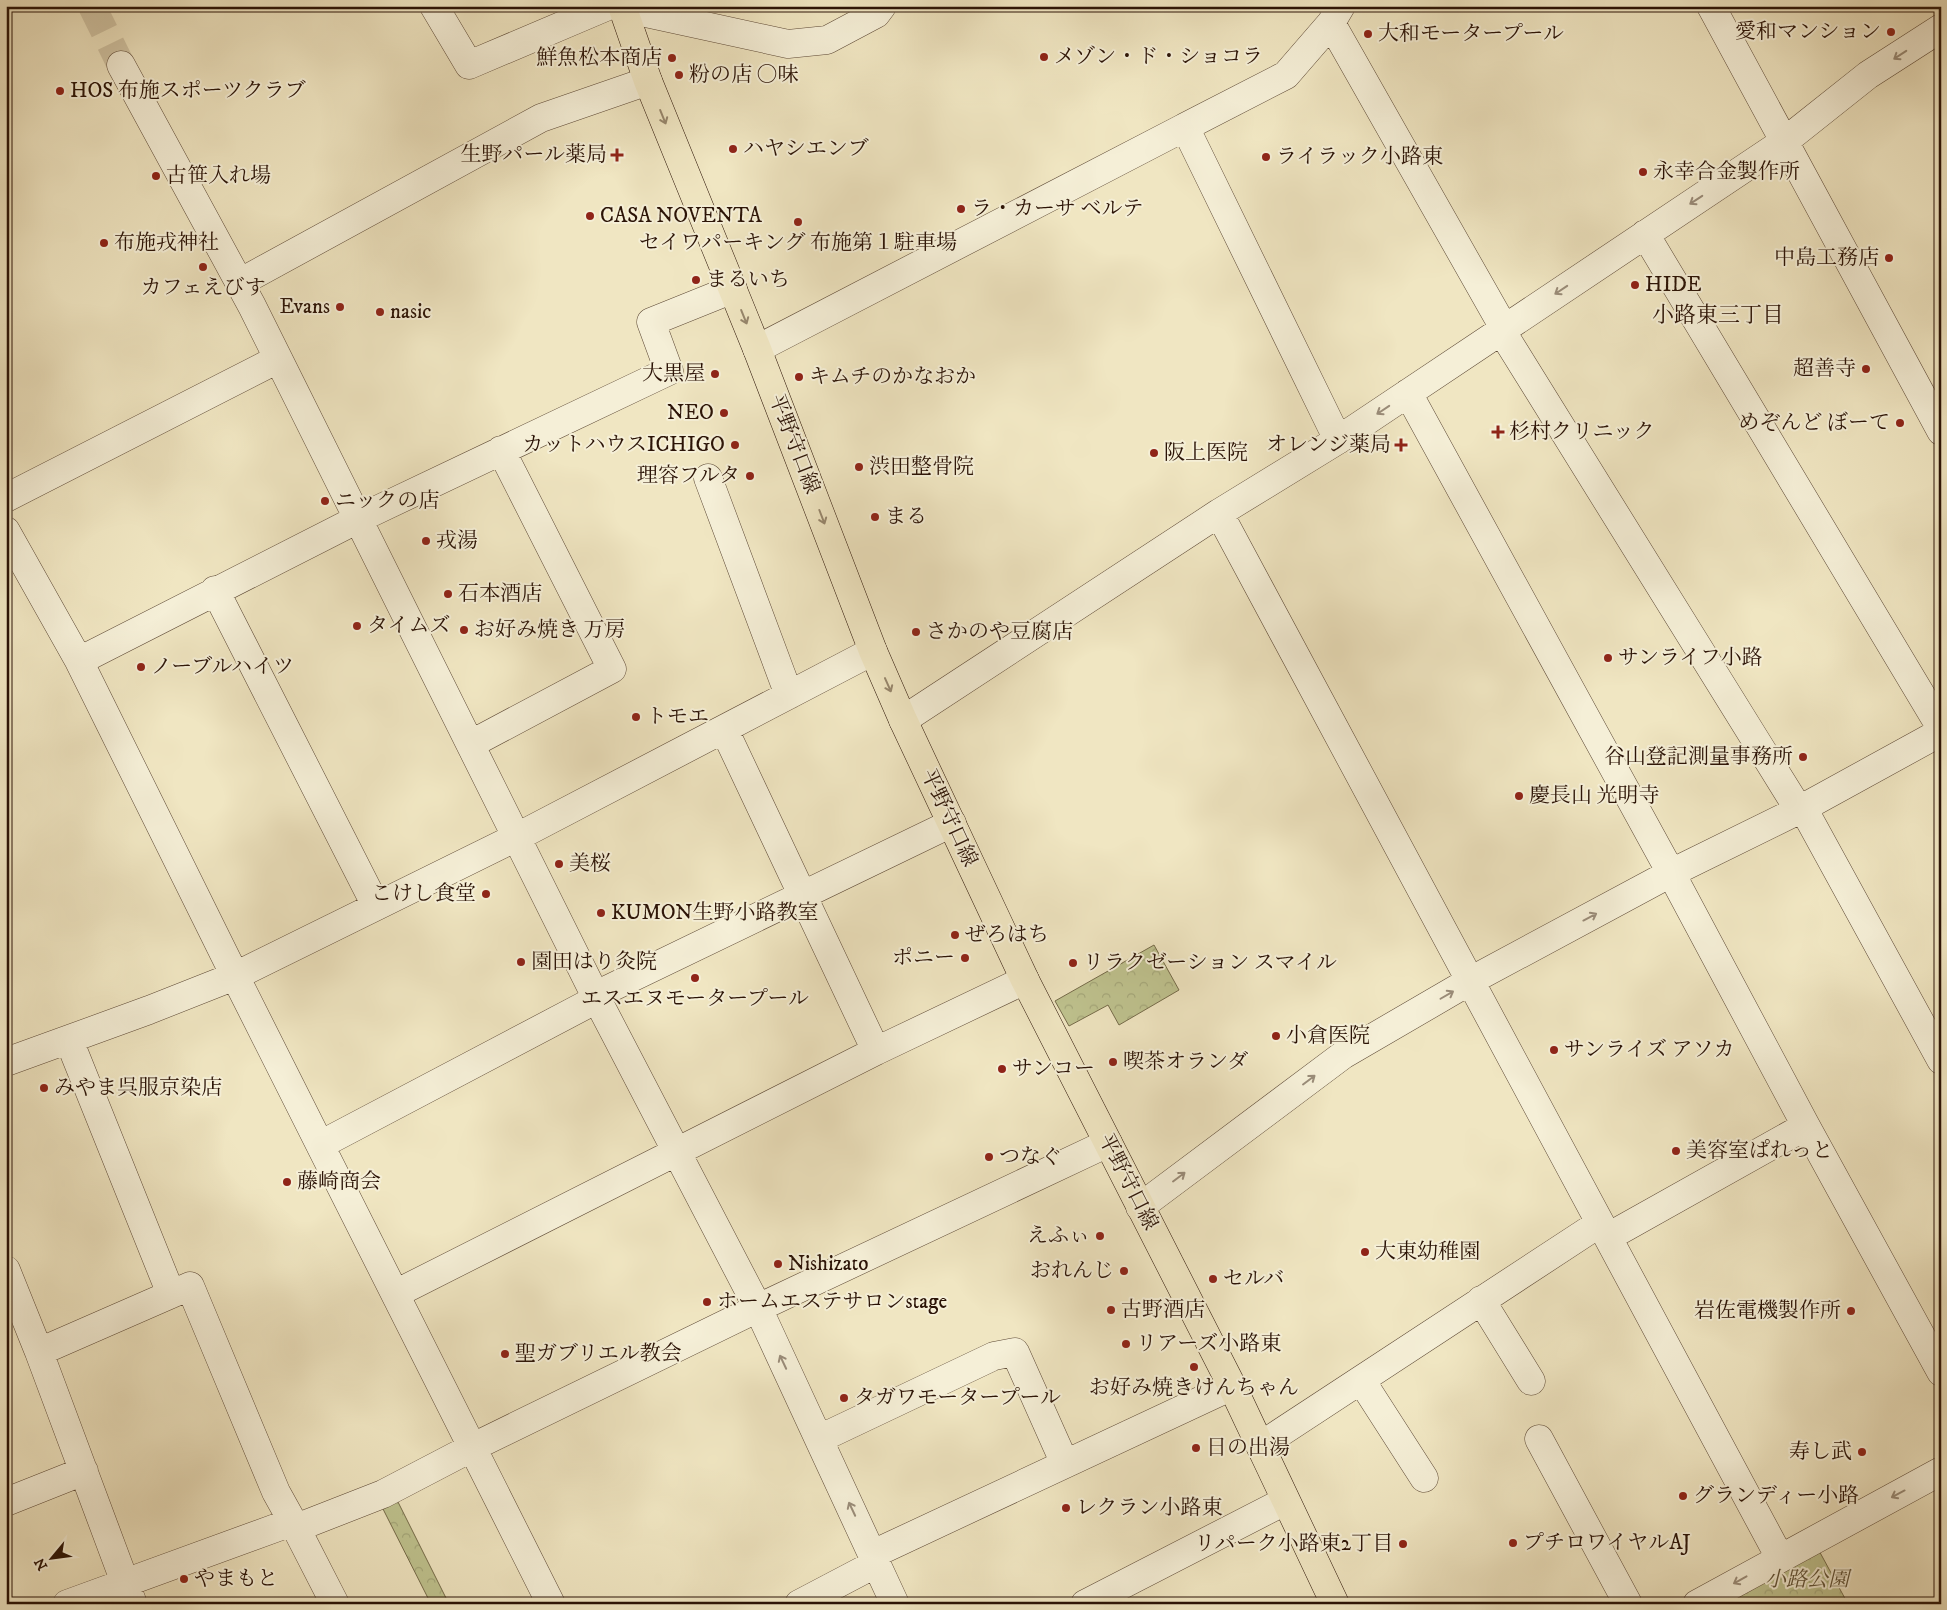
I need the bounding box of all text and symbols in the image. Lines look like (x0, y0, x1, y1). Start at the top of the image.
place label: 愛和マンション (1735, 19, 1881, 45)
place label: 大和モータープール (1378, 21, 1564, 47)
marker: 愛和マンション (1885, 26, 1897, 38)
marker: 大和モータープール (1362, 28, 1374, 40)
place label: メゾン・ド・ショコラ (1054, 44, 1263, 70)
place label: 鮮魚松本商店 (536, 45, 662, 71)
one-way arrow (1893, 50, 1907, 60)
marker: メゾン・ド・ショコラ (1038, 51, 1050, 63)
marker: 鮮魚松本商店 (666, 52, 678, 64)
place label: 粉の店 ○味 (689, 62, 799, 88)
marker: 粉の店 ○味 (673, 69, 685, 81)
place label: HOS 布施スポーツクラブ (70, 78, 306, 104)
marker: HOS 布施スポーツクラブ (54, 85, 66, 97)
one-way arrow (660, 110, 669, 125)
place label: ハヤシエンブ (743, 136, 869, 162)
place label: 生野パール薬局 (460, 142, 607, 168)
marker: ハヤシエンブ (727, 143, 739, 155)
place label: ライラック小路東 (1276, 144, 1443, 170)
marker: 生野パール薬局 (611, 149, 623, 161)
marker: ライラック小路東 (1260, 151, 1272, 163)
place label: 永幸合金製作所 (1653, 159, 1800, 185)
place label: 古笹入れ場 (166, 163, 271, 189)
marker: 永幸合金製作所 (1637, 166, 1649, 178)
marker: 古笹入れ場 (150, 170, 162, 182)
one-way arrow (1690, 195, 1704, 205)
place label: ラ・カーサ ベルテ (971, 196, 1144, 222)
place label: CASA NOVENTA (600, 203, 763, 229)
marker: ラ・カーサ ベルテ (955, 203, 967, 215)
marker: CASA NOVENTA (584, 210, 596, 222)
marker: セイワパーキング 布施第１駐車場 (792, 216, 804, 228)
place label: 布施戎神社 (114, 230, 219, 256)
place label: セイワパーキング 布施第１駐車場 (639, 230, 957, 256)
marker: 布施戎神社 (98, 237, 110, 249)
place label: 中島工務店 (1774, 245, 1879, 271)
marker: 中島工務店 (1883, 252, 1895, 264)
marker: カフェえびす (197, 261, 209, 273)
place label: まるいち (706, 267, 790, 293)
place label: HIDE (1645, 272, 1702, 298)
marker: まるいち (690, 274, 702, 286)
place label: カフェえびす (141, 275, 265, 301)
marker: HIDE (1629, 279, 1641, 291)
one-way arrow (1554, 285, 1568, 295)
place label: Evans (279, 294, 330, 320)
place label: nasic (390, 299, 431, 325)
marker: Evans (334, 301, 346, 313)
district label: 小路東三丁目 (1652, 302, 1784, 329)
marker: nasic (374, 306, 386, 318)
one-way arrow (740, 309, 750, 324)
place label: 超善寺 (1793, 356, 1856, 382)
place label: 大黒屋 (642, 361, 705, 387)
marker: 超善寺 (1860, 363, 1872, 375)
place label: キムチのかなおか (809, 364, 976, 390)
marker: 大黒屋 (709, 368, 721, 380)
marker: キムチのかなおか (793, 371, 805, 383)
street label: 平野守口線 (763, 390, 825, 498)
place label: NEO (667, 400, 714, 426)
one-way arrow (1376, 405, 1390, 415)
marker: NEO (718, 407, 730, 419)
place label: めぞんど ぼーて (1738, 410, 1890, 436)
marker: めぞんど ぼーて (1894, 417, 1906, 429)
place label: 杉村クリニック (1509, 419, 1655, 445)
marker: 杉村クリニック (1491, 425, 1505, 439)
place label: カットハウスICHIGO (522, 432, 725, 458)
place label: オレンジ薬局 (1266, 432, 1391, 458)
marker: カットハウスICHIGO (729, 439, 741, 451)
marker: オレンジ薬局 (1395, 439, 1407, 451)
place label: 阪上医院 (1164, 440, 1248, 466)
marker: 阪上医院 (1148, 447, 1160, 459)
place label: 渋田整骨院 (869, 454, 974, 480)
marker: 渋田整骨院 (853, 461, 865, 473)
place label: 理容フルタ (637, 463, 740, 489)
marker: 理容フルタ (744, 470, 756, 482)
place label: ニックの店 (335, 488, 439, 514)
marker: ニックの店 (319, 495, 331, 507)
place label: まる (885, 504, 927, 530)
one-way arrow (818, 509, 827, 524)
marker: まる (869, 511, 881, 523)
place label: 戎湯 (436, 528, 478, 554)
marker: 戎湯 (420, 535, 432, 547)
place label: 石本酒店 (458, 581, 542, 607)
marker: 石本酒店 (442, 588, 454, 600)
place label: タイムズ (367, 613, 451, 639)
place label: お好み焼き 万房 (474, 617, 626, 643)
place label: さかのや豆腐店 (926, 619, 1073, 645)
marker: タイムズ (351, 620, 363, 632)
marker: お好み焼き 万房 (458, 624, 470, 636)
marker: さかのや豆腐店 (910, 626, 922, 638)
place label: サンライフ小路 (1618, 645, 1763, 671)
marker: サンライフ小路 (1602, 652, 1614, 664)
place label: ノーブルハイツ (151, 654, 294, 680)
marker: ノーブルハイツ (135, 661, 147, 673)
one-way arrow (883, 677, 893, 692)
place label: トモエ (646, 704, 709, 730)
marker: トモエ (630, 711, 642, 723)
place label: 谷山登記測量事務所 (1604, 744, 1793, 770)
marker: 谷山登記測量事務所 (1797, 751, 1809, 763)
street label: 平野守口線 (915, 765, 983, 871)
place label: 慶長山 光明寺 (1529, 783, 1660, 809)
marker: 慶長山 光明寺 (1513, 790, 1525, 802)
place label: 美桜 (569, 851, 611, 877)
marker: 美桜 (553, 858, 565, 870)
place label: こけし食堂 (371, 881, 476, 907)
marker: こけし食堂 (480, 888, 492, 900)
place label: KUMON生野小路教室 (611, 900, 819, 926)
marker: KUMON生野小路教室 (595, 907, 607, 919)
one-way arrow (1582, 912, 1597, 921)
place label: ぜろはち (965, 922, 1049, 948)
marker: ぜろはち (949, 929, 961, 941)
place label: ポニー (892, 945, 955, 971)
place label: 園田はり灸院 (531, 949, 657, 975)
place label: リラクゼーション スマイル (1083, 950, 1337, 976)
marker: ポニー (959, 952, 971, 964)
marker: 園田はり灸院 (515, 956, 527, 968)
marker: リラクゼーション スマイル (1067, 957, 1079, 969)
marker: エスエヌモータープール (689, 972, 701, 984)
place label: エスエヌモータープール (581, 986, 809, 1012)
one-way arrow (1440, 989, 1454, 999)
place label: 小倉医院 (1286, 1023, 1370, 1049)
marker: 小倉医院 (1270, 1030, 1282, 1042)
place label: サンライズ アソカ (1564, 1037, 1735, 1063)
marker: サンライズ アソカ (1548, 1044, 1560, 1056)
place label: 喫茶オランダ (1123, 1049, 1248, 1075)
place label: サンコー (1012, 1056, 1095, 1082)
marker: 喫茶オランダ (1107, 1056, 1119, 1068)
marker: サンコー (996, 1063, 1008, 1075)
place label: みやま呉服京染店 (54, 1075, 222, 1101)
one-way arrow (1302, 1075, 1316, 1085)
marker: みやま呉服京染店 (38, 1082, 50, 1094)
street label: 平野守口線 (1093, 1129, 1163, 1235)
place label: 美容室ぱれっと (1686, 1138, 1833, 1164)
place label: つなぐ (999, 1144, 1062, 1170)
marker: 美容室ぱれっと (1670, 1145, 1682, 1157)
marker: つなぐ (983, 1151, 995, 1163)
place label: 藤崎商会 (297, 1169, 381, 1195)
one-way arrow (1172, 1172, 1185, 1183)
marker: 藤崎商会 (281, 1176, 293, 1188)
place label: えふぃ (1027, 1223, 1090, 1249)
marker: えふぃ (1094, 1230, 1106, 1242)
place label: 大東幼稚園 (1375, 1239, 1480, 1265)
marker: 大東幼稚園 (1359, 1246, 1371, 1258)
place label: Nishizato (788, 1251, 869, 1277)
marker: Nishizato (772, 1258, 784, 1270)
place label: おれんじ (1030, 1258, 1114, 1284)
marker: おれんじ (1118, 1265, 1130, 1277)
place label: セルバ (1223, 1266, 1285, 1292)
marker: セルバ (1207, 1273, 1219, 1285)
place label: ホームエステサロンstage (717, 1289, 947, 1315)
marker: ホームエステサロンstage (701, 1296, 713, 1308)
place label: 古野酒店 (1121, 1297, 1205, 1323)
place label: 岩佐電機製作所 (1694, 1298, 1841, 1324)
marker: 古野酒店 (1105, 1304, 1117, 1316)
marker: 岩佐電機製作所 (1845, 1305, 1857, 1317)
place label: リアーズ小路東 (1136, 1331, 1281, 1357)
marker: リアーズ小路東 (1120, 1338, 1132, 1350)
place label: 聖ガブリエル教会 (515, 1341, 682, 1367)
marker: 聖ガブリエル教会 (499, 1348, 511, 1360)
one-way arrow (778, 1355, 787, 1370)
marker: お好み焼きけんちゃん (1188, 1361, 1200, 1373)
place label: お好み焼きけんちゃん (1089, 1375, 1299, 1401)
place label: タガワモータープール (854, 1385, 1061, 1411)
marker: タガワモータープール (838, 1392, 850, 1404)
place label: 日の出湯 (1206, 1435, 1290, 1461)
place label: 寿し武 (1789, 1439, 1852, 1465)
marker: 日の出湯 (1190, 1442, 1202, 1454)
marker: 寿し武 (1856, 1446, 1868, 1458)
place label: グランディー小路 (1693, 1483, 1859, 1509)
marker: グランディー小路 (1677, 1490, 1689, 1502)
one-way arrow (1891, 1490, 1906, 1500)
place label: レクラン小路東 (1076, 1495, 1223, 1521)
one-way arrow (847, 1502, 856, 1517)
marker: レクラン小路東 (1060, 1502, 1072, 1514)
place label: プチロワイヤルAJ (1523, 1530, 1691, 1556)
place label: リパーク小路東2丁目 (1194, 1531, 1393, 1557)
north arrow (28, 1532, 78, 1582)
marker: プチロワイヤルAJ (1507, 1537, 1519, 1549)
marker: リパーク小路東2丁目 (1397, 1538, 1409, 1550)
text: N (31, 1554, 52, 1573)
place label: やまもと (194, 1566, 278, 1592)
park label: 小路公園 (1765, 1567, 1852, 1593)
marker: やまもと (178, 1573, 190, 1585)
one-way arrow (1733, 1576, 1747, 1586)

